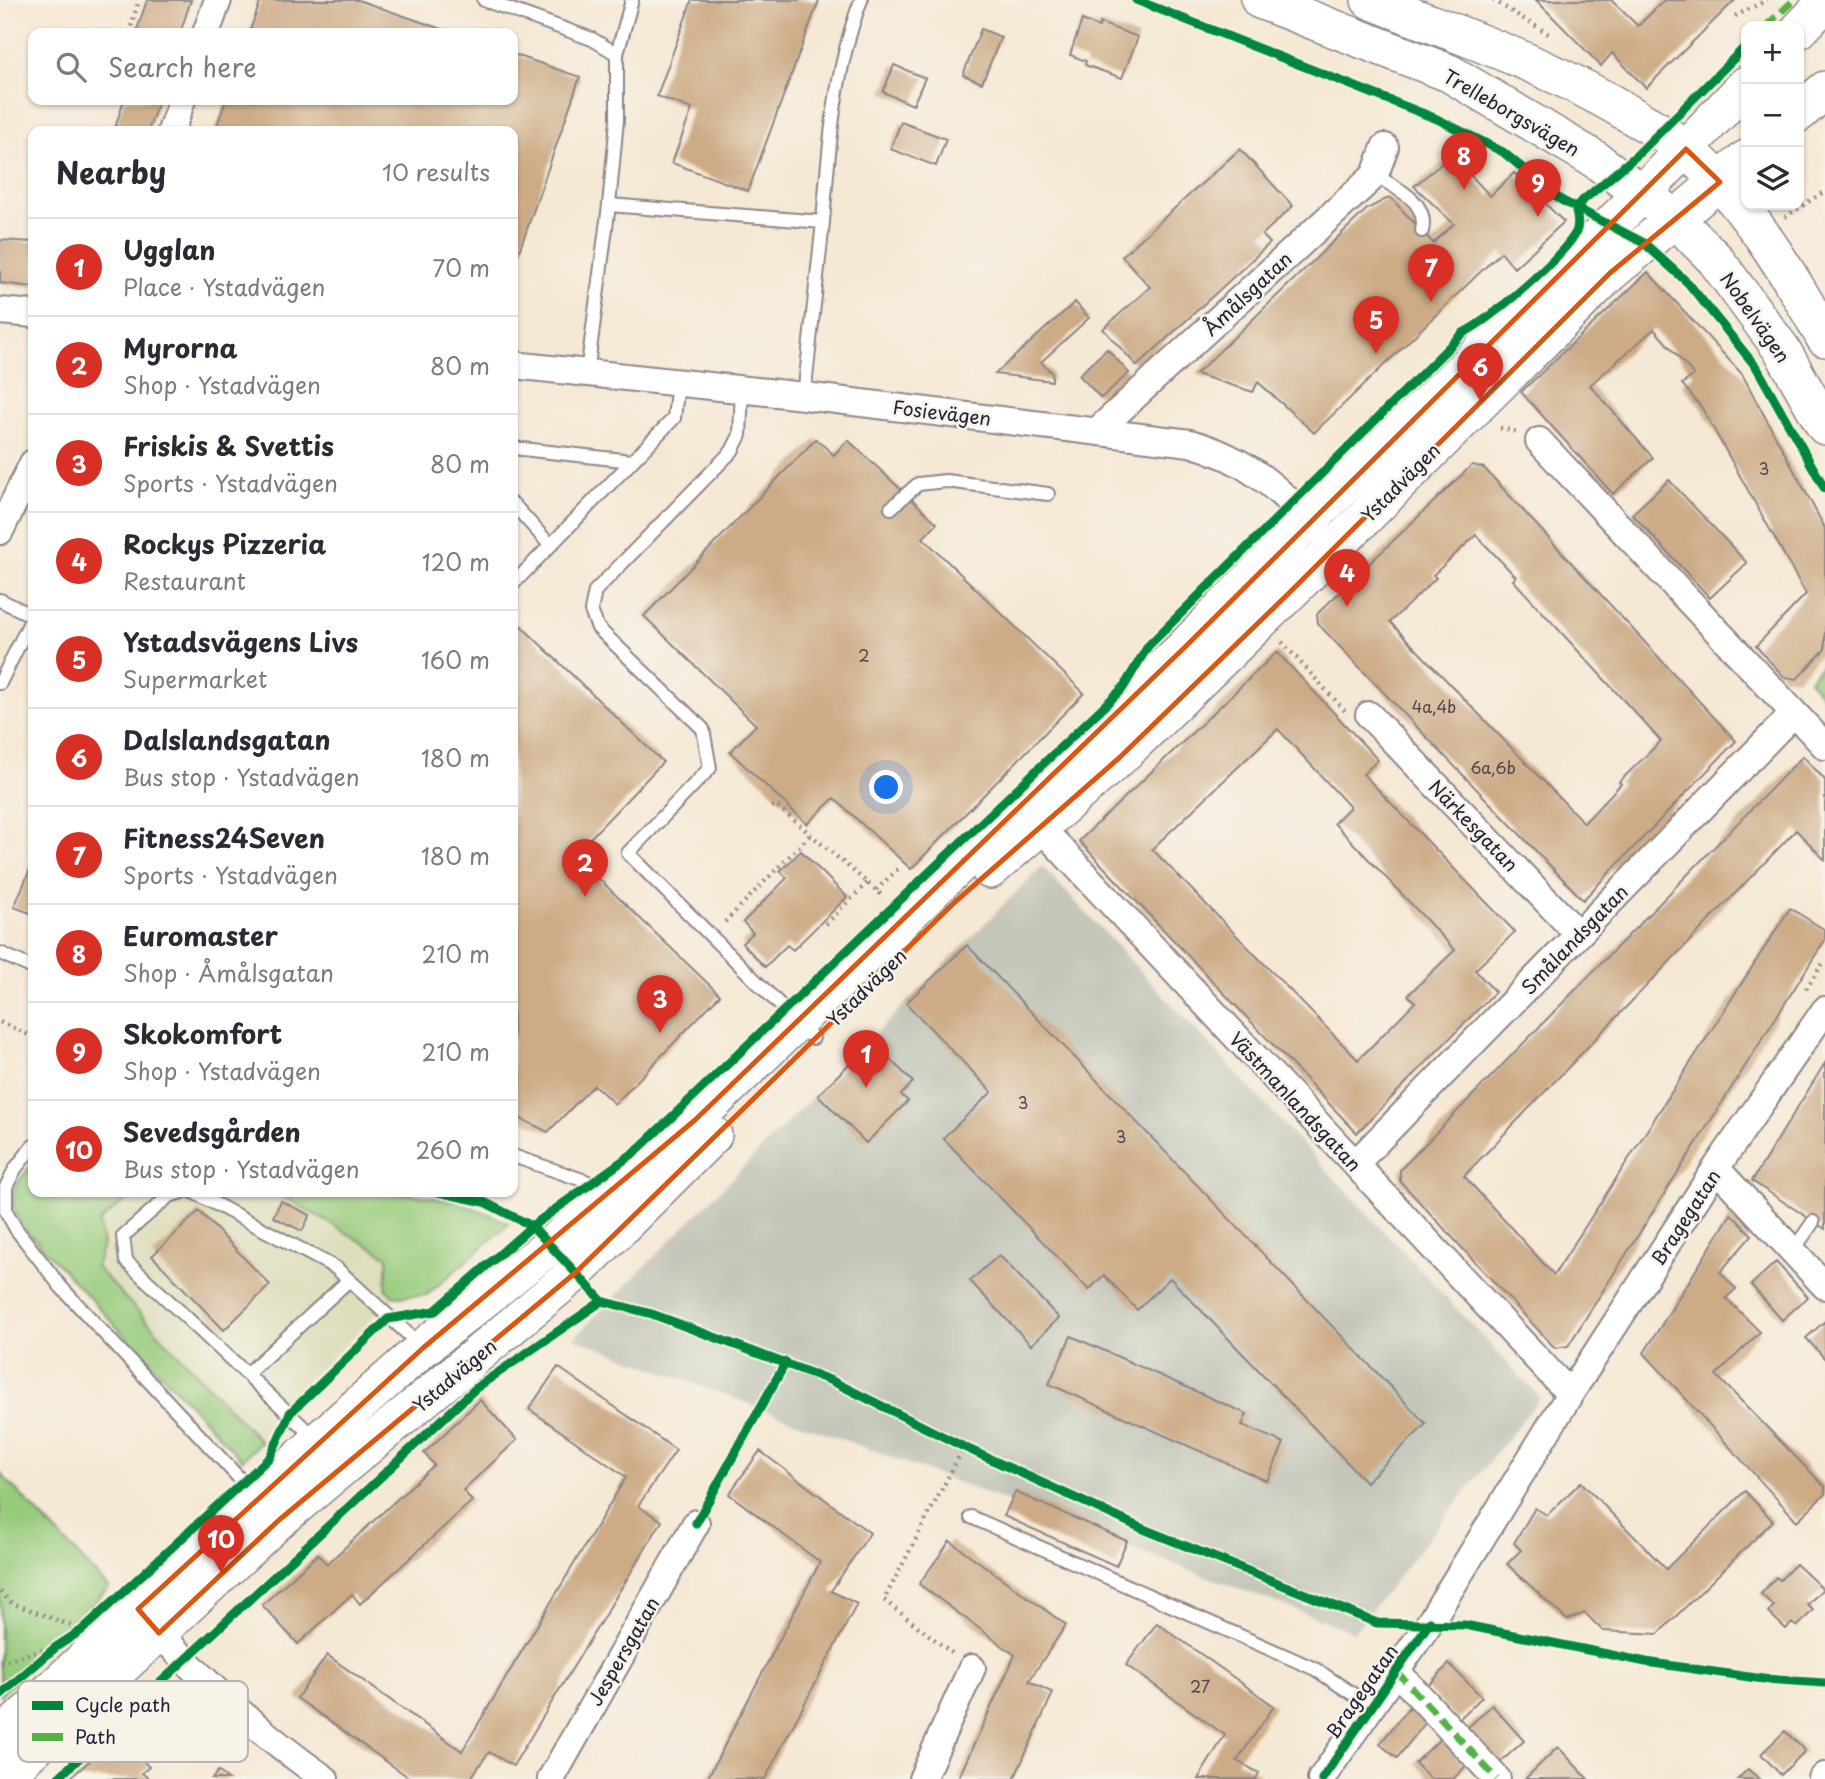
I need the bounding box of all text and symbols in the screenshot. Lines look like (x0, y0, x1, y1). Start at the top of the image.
map controls (1741, 21, 1804, 210)
button: + (1741, 21, 1804, 84)
search box (28, 28, 518, 105)
text: Search here (108, 47, 257, 86)
icon: search (52, 48, 90, 86)
street label: Trelleborgsvägen (1439, 62, 1585, 162)
button: − (1741, 84, 1804, 147)
pin: 8 (1441, 132, 1487, 190)
button: layers (1741, 147, 1804, 210)
text: Nearby (56, 149, 166, 194)
text: 10 results (382, 154, 490, 189)
pin: 9 (1515, 159, 1561, 217)
text: Ugglan (123, 230, 216, 269)
pin: 7 (1408, 244, 1454, 302)
street label: Åmålsgatan (1196, 245, 1298, 341)
text: 1 (74, 250, 85, 285)
text: 70 m (432, 250, 490, 285)
street label: Nobelvägen (1714, 266, 1798, 368)
text: Place · Ystadvägen (123, 269, 325, 304)
pin: 5 (1353, 296, 1399, 354)
text: Myrorna (123, 328, 238, 367)
pin: 6 (1457, 343, 1503, 401)
text: 2 (71, 348, 87, 383)
text: 80 m (430, 348, 490, 383)
text: Shop · Ystadvägen (123, 367, 321, 402)
street label: Fosievägen (891, 392, 993, 432)
text: Friskis & Svettis (123, 426, 334, 465)
street label: Ystadvägen (1354, 436, 1446, 528)
text: 3 (71, 446, 87, 481)
text: 80 m (430, 446, 490, 481)
house number: 3 (1759, 456, 1769, 480)
text: Sports · Ystadvägen (123, 465, 338, 500)
text: Rockys Pizzeria (123, 524, 326, 563)
text: 4 (71, 544, 87, 579)
text: 120 m (422, 544, 490, 579)
pin: 4 (1324, 549, 1370, 607)
text: Restaurant (123, 563, 246, 598)
text: Ystadsvägens Livs (123, 622, 358, 661)
text: 5 (72, 642, 86, 677)
text: 160 m (421, 642, 490, 677)
house number: 2 (858, 643, 870, 667)
text: Supermarket (123, 661, 267, 696)
house number: 4a,4b (1412, 694, 1456, 718)
text: Dalslandsgatan (123, 720, 331, 759)
text: 6 (71, 740, 87, 775)
text: 180 m (421, 740, 490, 775)
house number: 6a,6b (1470, 755, 1516, 779)
text: Bus stop · Ystadvägen (123, 759, 360, 794)
your location (869, 770, 903, 804)
street label: Närkesgatan (1423, 773, 1525, 877)
text: Fitness24Seven (123, 818, 325, 857)
text: 7 (72, 838, 86, 873)
text: 180 m (421, 838, 490, 873)
pin: 2 (562, 839, 608, 897)
text: Sports · Ystadvägen (123, 857, 338, 892)
street label: Smålandsgatan (1514, 878, 1634, 1000)
text: Euromaster (123, 916, 278, 955)
text: 8 (72, 936, 86, 971)
text: 210 m (422, 936, 490, 971)
street label: Ystadvägen (820, 942, 912, 1032)
text: Shop · Åmålsgatan (123, 955, 334, 990)
pin: 3 (637, 975, 683, 1033)
text: Skokomfort (123, 1014, 282, 1053)
street label: Västmanlandsgatan (1224, 1025, 1368, 1177)
pin: 1 (843, 1030, 889, 1088)
text: 9 (72, 1034, 86, 1069)
text: 210 m (422, 1034, 490, 1069)
text: Shop · Ystadvägen (123, 1053, 321, 1088)
house number: 3 (1018, 1090, 1028, 1114)
text: Sevedsgården (123, 1112, 301, 1151)
house number: 3 (1116, 1124, 1126, 1148)
text: 10 (65, 1132, 93, 1167)
text: 260 m (415, 1132, 490, 1167)
text: Bus stop · Ystadvägen (123, 1151, 360, 1186)
street label: Bragegatan (1643, 1163, 1727, 1271)
street label: Ystadvägen (406, 1332, 502, 1418)
pin: 10 (198, 1515, 244, 1573)
street label: Jespersgatan (580, 1591, 666, 1711)
street label: Bragegatan (1318, 1638, 1404, 1744)
house number: 27 (1190, 1674, 1210, 1698)
legend (18, 1681, 248, 1762)
text: Cycle path (75, 1690, 171, 1718)
text: Path (75, 1722, 116, 1750)

